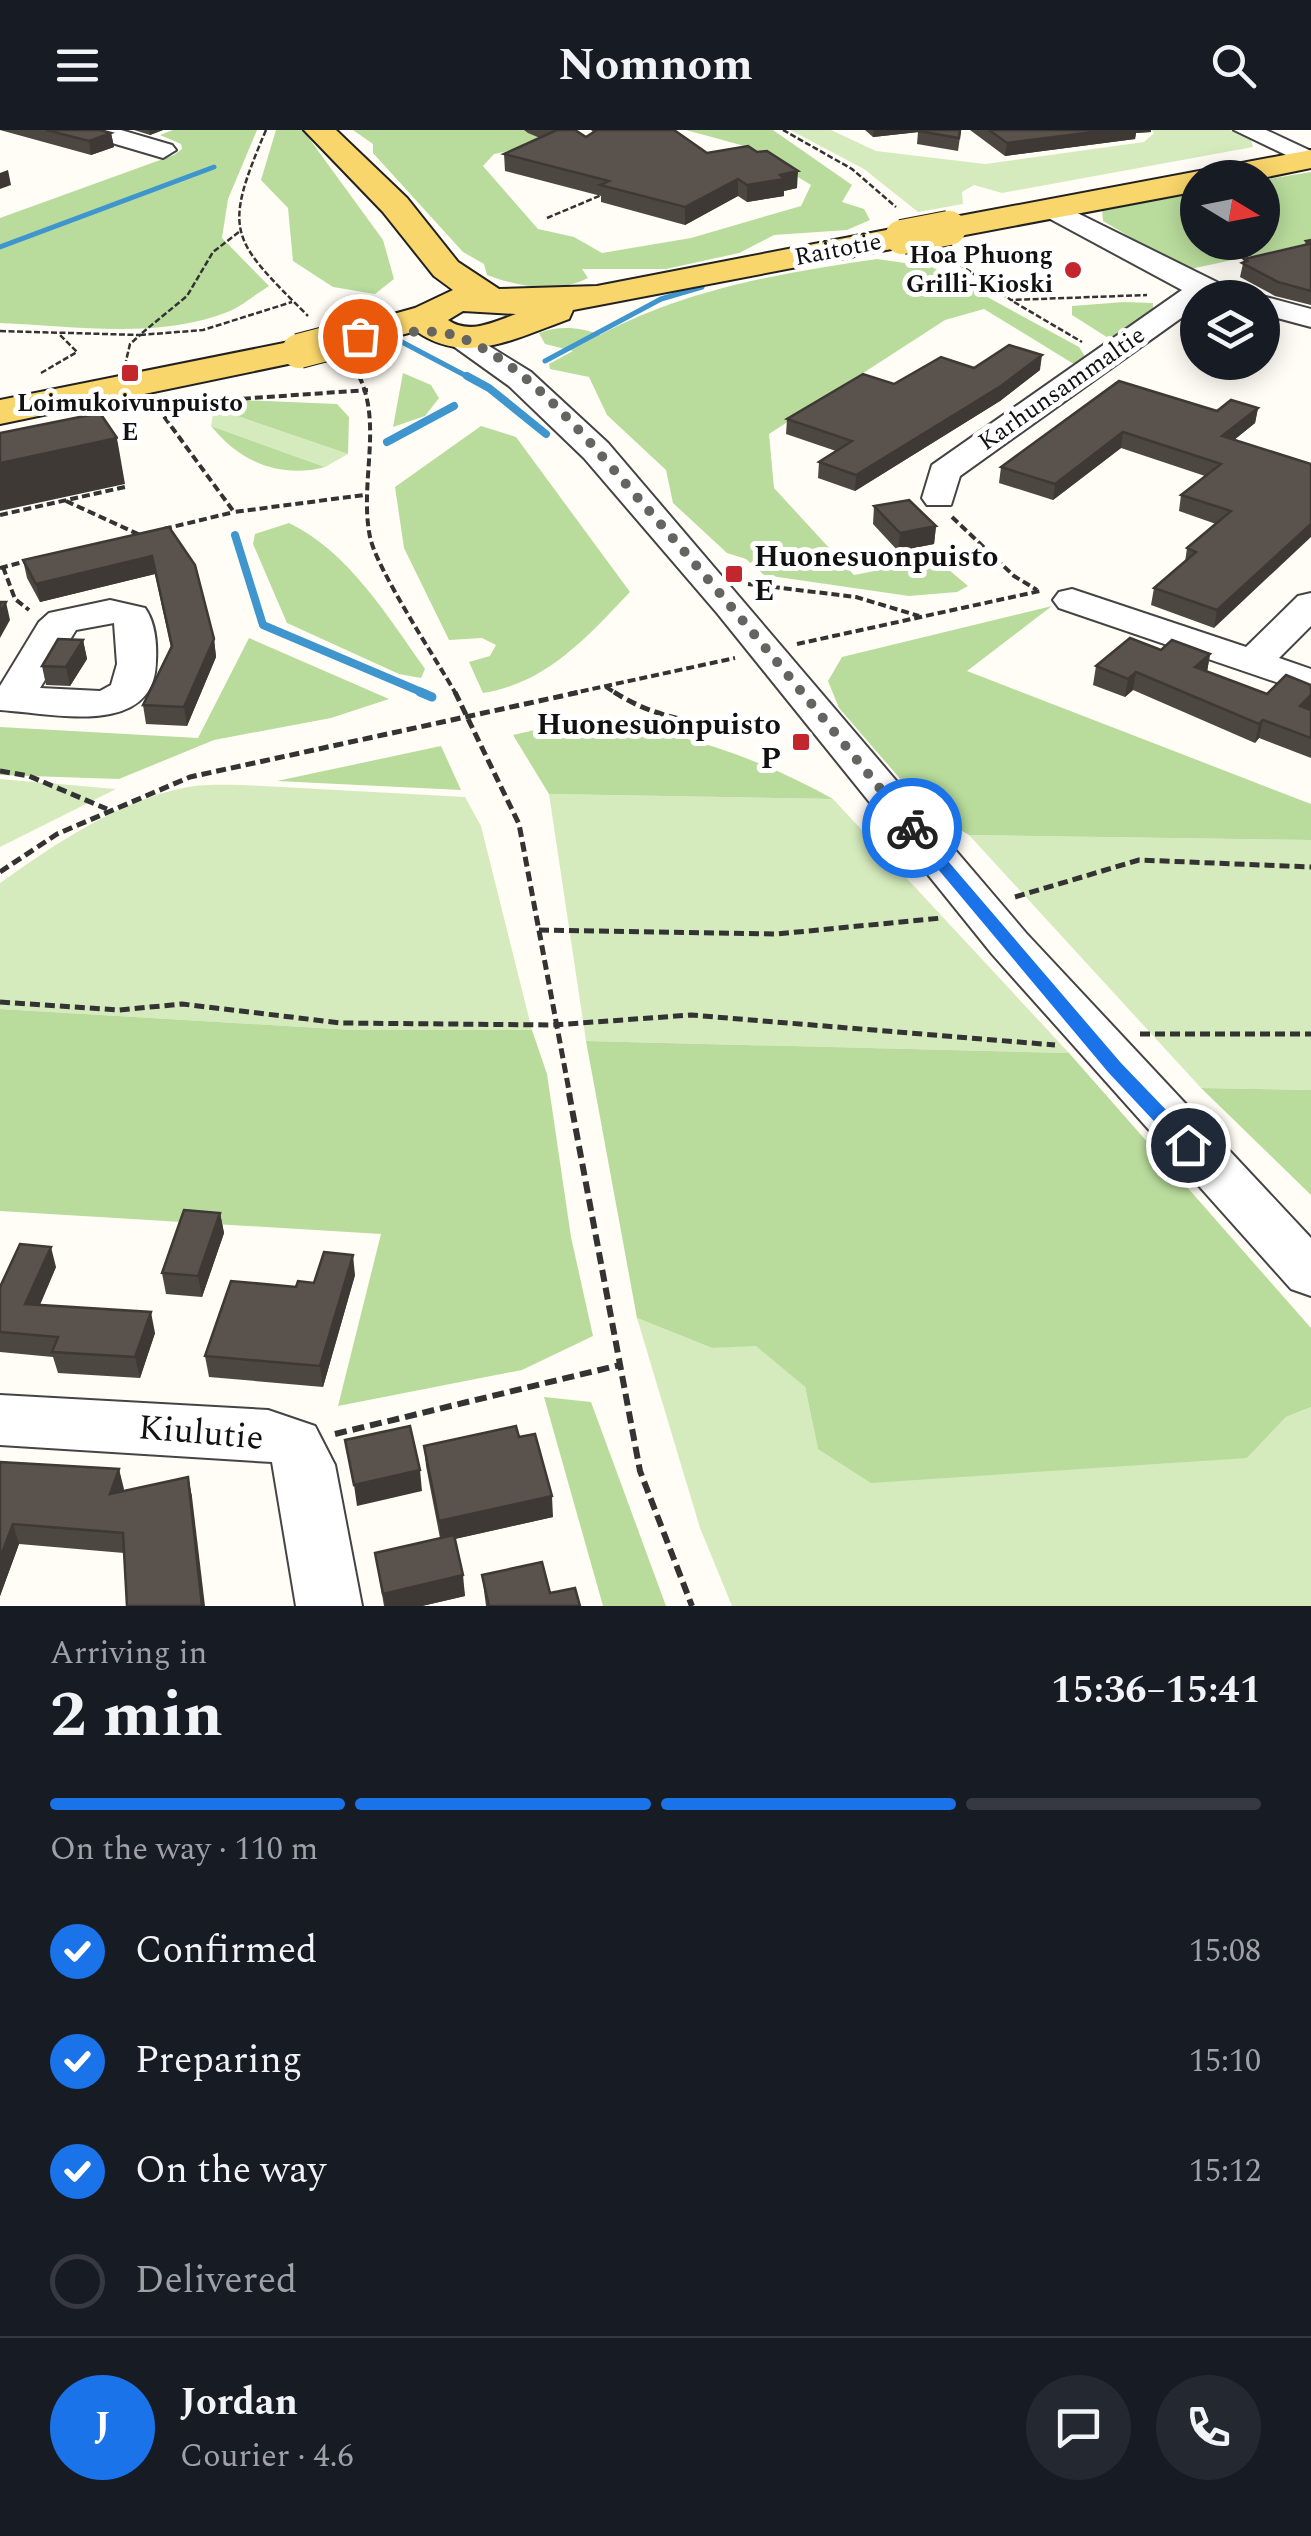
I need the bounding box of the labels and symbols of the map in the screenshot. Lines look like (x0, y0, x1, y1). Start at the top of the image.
north arrow (1180, 160, 1280, 260)
street label: Raitotie (791, 223, 885, 277)
place label: Hoa Phuong Grilli-Kioski (906, 237, 1053, 304)
marker: Hoa Phuong Grilli-Kioski (1062, 259, 1084, 281)
pin (318, 294, 403, 379)
street label: Karhunsammaltie (970, 317, 1154, 461)
marker: Loimukoivunpuisto E (119, 362, 141, 384)
place label: Loimukoivunpuisto E (17, 385, 243, 452)
place label: Huonesuonpuisto E (754, 534, 999, 614)
marker: Huonesuonpuisto E (723, 563, 745, 585)
place label: Huonesuonpuisto P (536, 702, 781, 782)
marker: Huonesuonpuisto P (790, 731, 812, 753)
courier (862, 778, 962, 878)
pin (1146, 1103, 1231, 1188)
street label: Kiulutie (136, 1401, 266, 1465)

